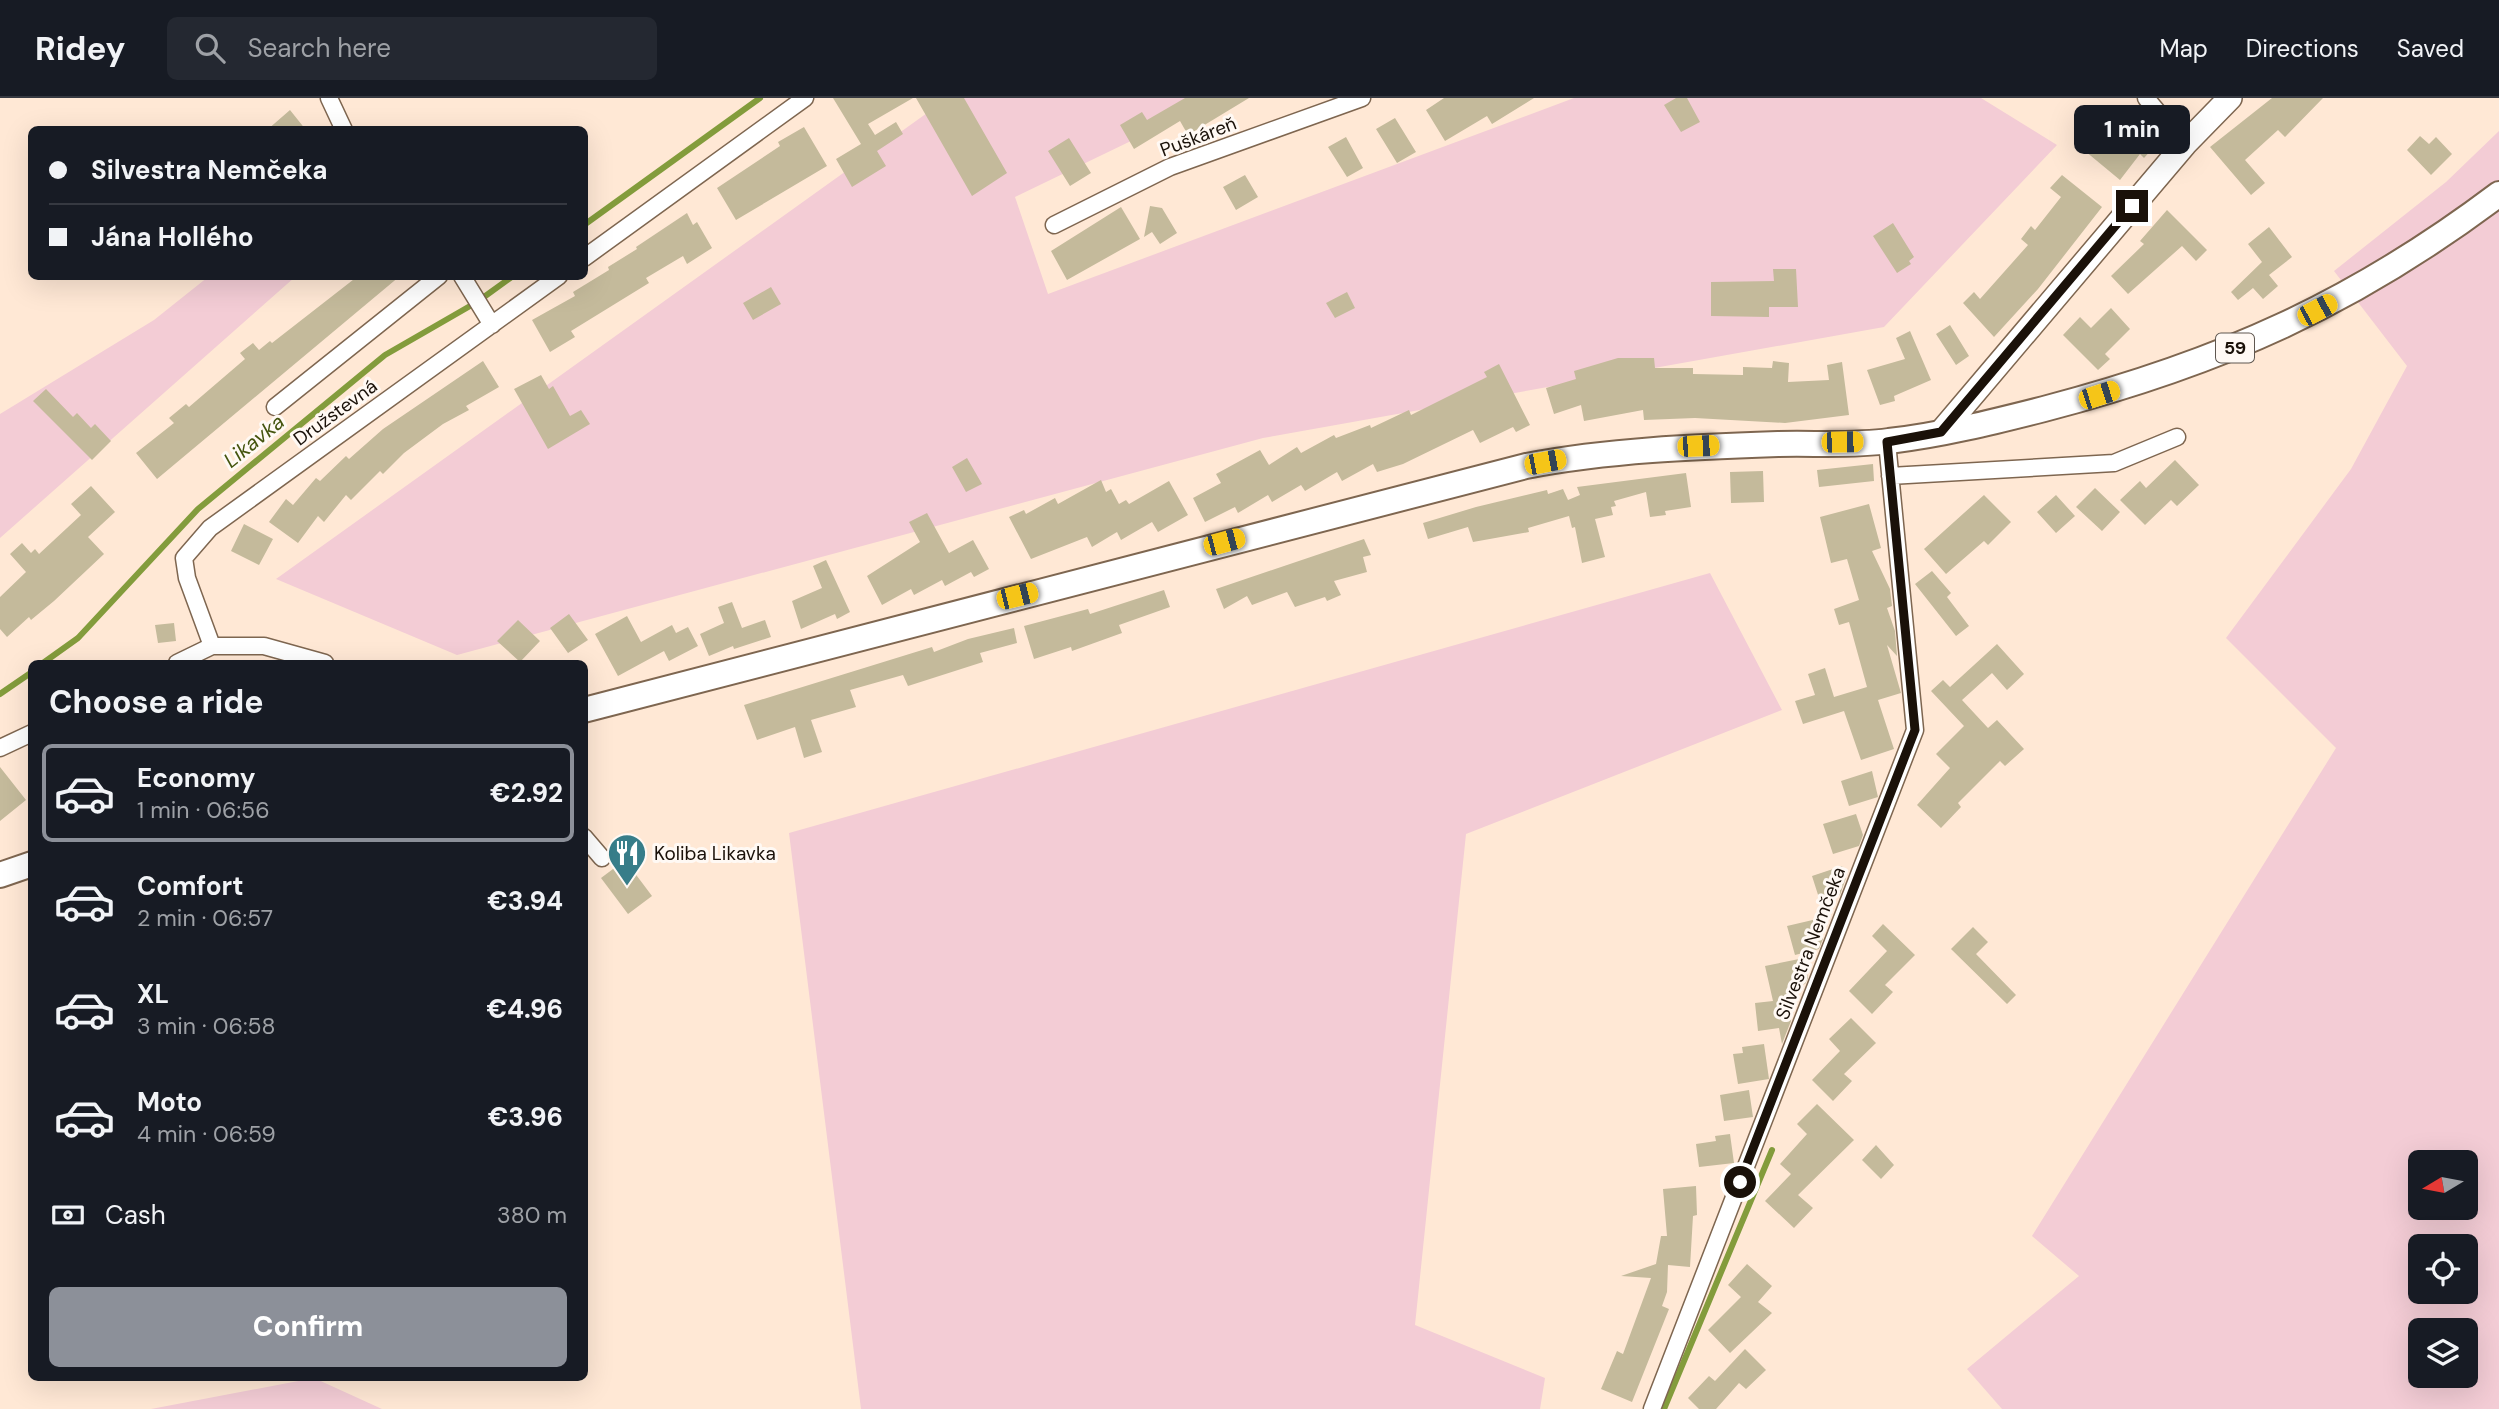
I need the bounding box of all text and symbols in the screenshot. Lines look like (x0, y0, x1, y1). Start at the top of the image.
search box (167, 17, 657, 80)
text: Ridey (35, 27, 125, 70)
icon: search (191, 29, 229, 67)
text: Search here (247, 31, 391, 65)
text: Map (2160, 33, 2208, 64)
text: Directions (2246, 33, 2359, 64)
text: Saved (2397, 33, 2464, 64)
callout: 1 min (2074, 105, 2190, 154)
street label: Puškáreň (1157, 111, 1240, 162)
text: 1 min (2104, 114, 2160, 144)
text: Silvestra Nemčeka (91, 153, 327, 187)
route end (2116, 190, 2148, 222)
text: Jána Hollého (91, 220, 254, 254)
car (2294, 291, 2341, 329)
road number: 59 (2216, 334, 2254, 362)
street label: Družstevná (288, 374, 382, 451)
car (2076, 379, 2123, 411)
water label: Likavka (218, 408, 290, 474)
car (1821, 431, 1864, 453)
car (1677, 435, 1720, 457)
car (1523, 448, 1568, 476)
car (1201, 526, 1248, 558)
car (995, 581, 1040, 611)
text: Choose a ride (49, 681, 264, 723)
text: Economy (137, 761, 255, 795)
icon: car (53, 762, 116, 825)
text: €2.92 (490, 776, 563, 810)
text: 1 min · 06:56 (137, 795, 270, 825)
restaurant icon: Koliba Likavka (606, 832, 648, 887)
place label: Koliba Likavka (654, 841, 776, 866)
street label: Silvestra Nemčeka (1770, 863, 1851, 1023)
text: Comfort (137, 869, 243, 903)
icon: car (53, 870, 116, 933)
text: €3.94 (487, 884, 563, 918)
text: 2 min · 06:57 (137, 903, 273, 933)
text: XL (137, 977, 169, 1011)
icon: car (53, 978, 116, 1041)
text: €4.96 (486, 992, 563, 1026)
text: 3 min · 06:58 (137, 1011, 276, 1041)
text: Moto (137, 1085, 202, 1119)
icon: car (53, 1086, 116, 1149)
text: €3.96 (488, 1100, 563, 1134)
text: 4 min · 06:59 (137, 1119, 276, 1149)
north arrow (2408, 1150, 2478, 1220)
map controls (2408, 1150, 2478, 1388)
route start (1724, 1166, 1756, 1198)
icon: cash (49, 1196, 87, 1234)
text: Cash (105, 1198, 166, 1232)
text: 380 m (497, 1200, 567, 1230)
button: locate (2408, 1234, 2478, 1304)
button: Confirm (49, 1287, 567, 1367)
button: layers (2408, 1318, 2478, 1388)

